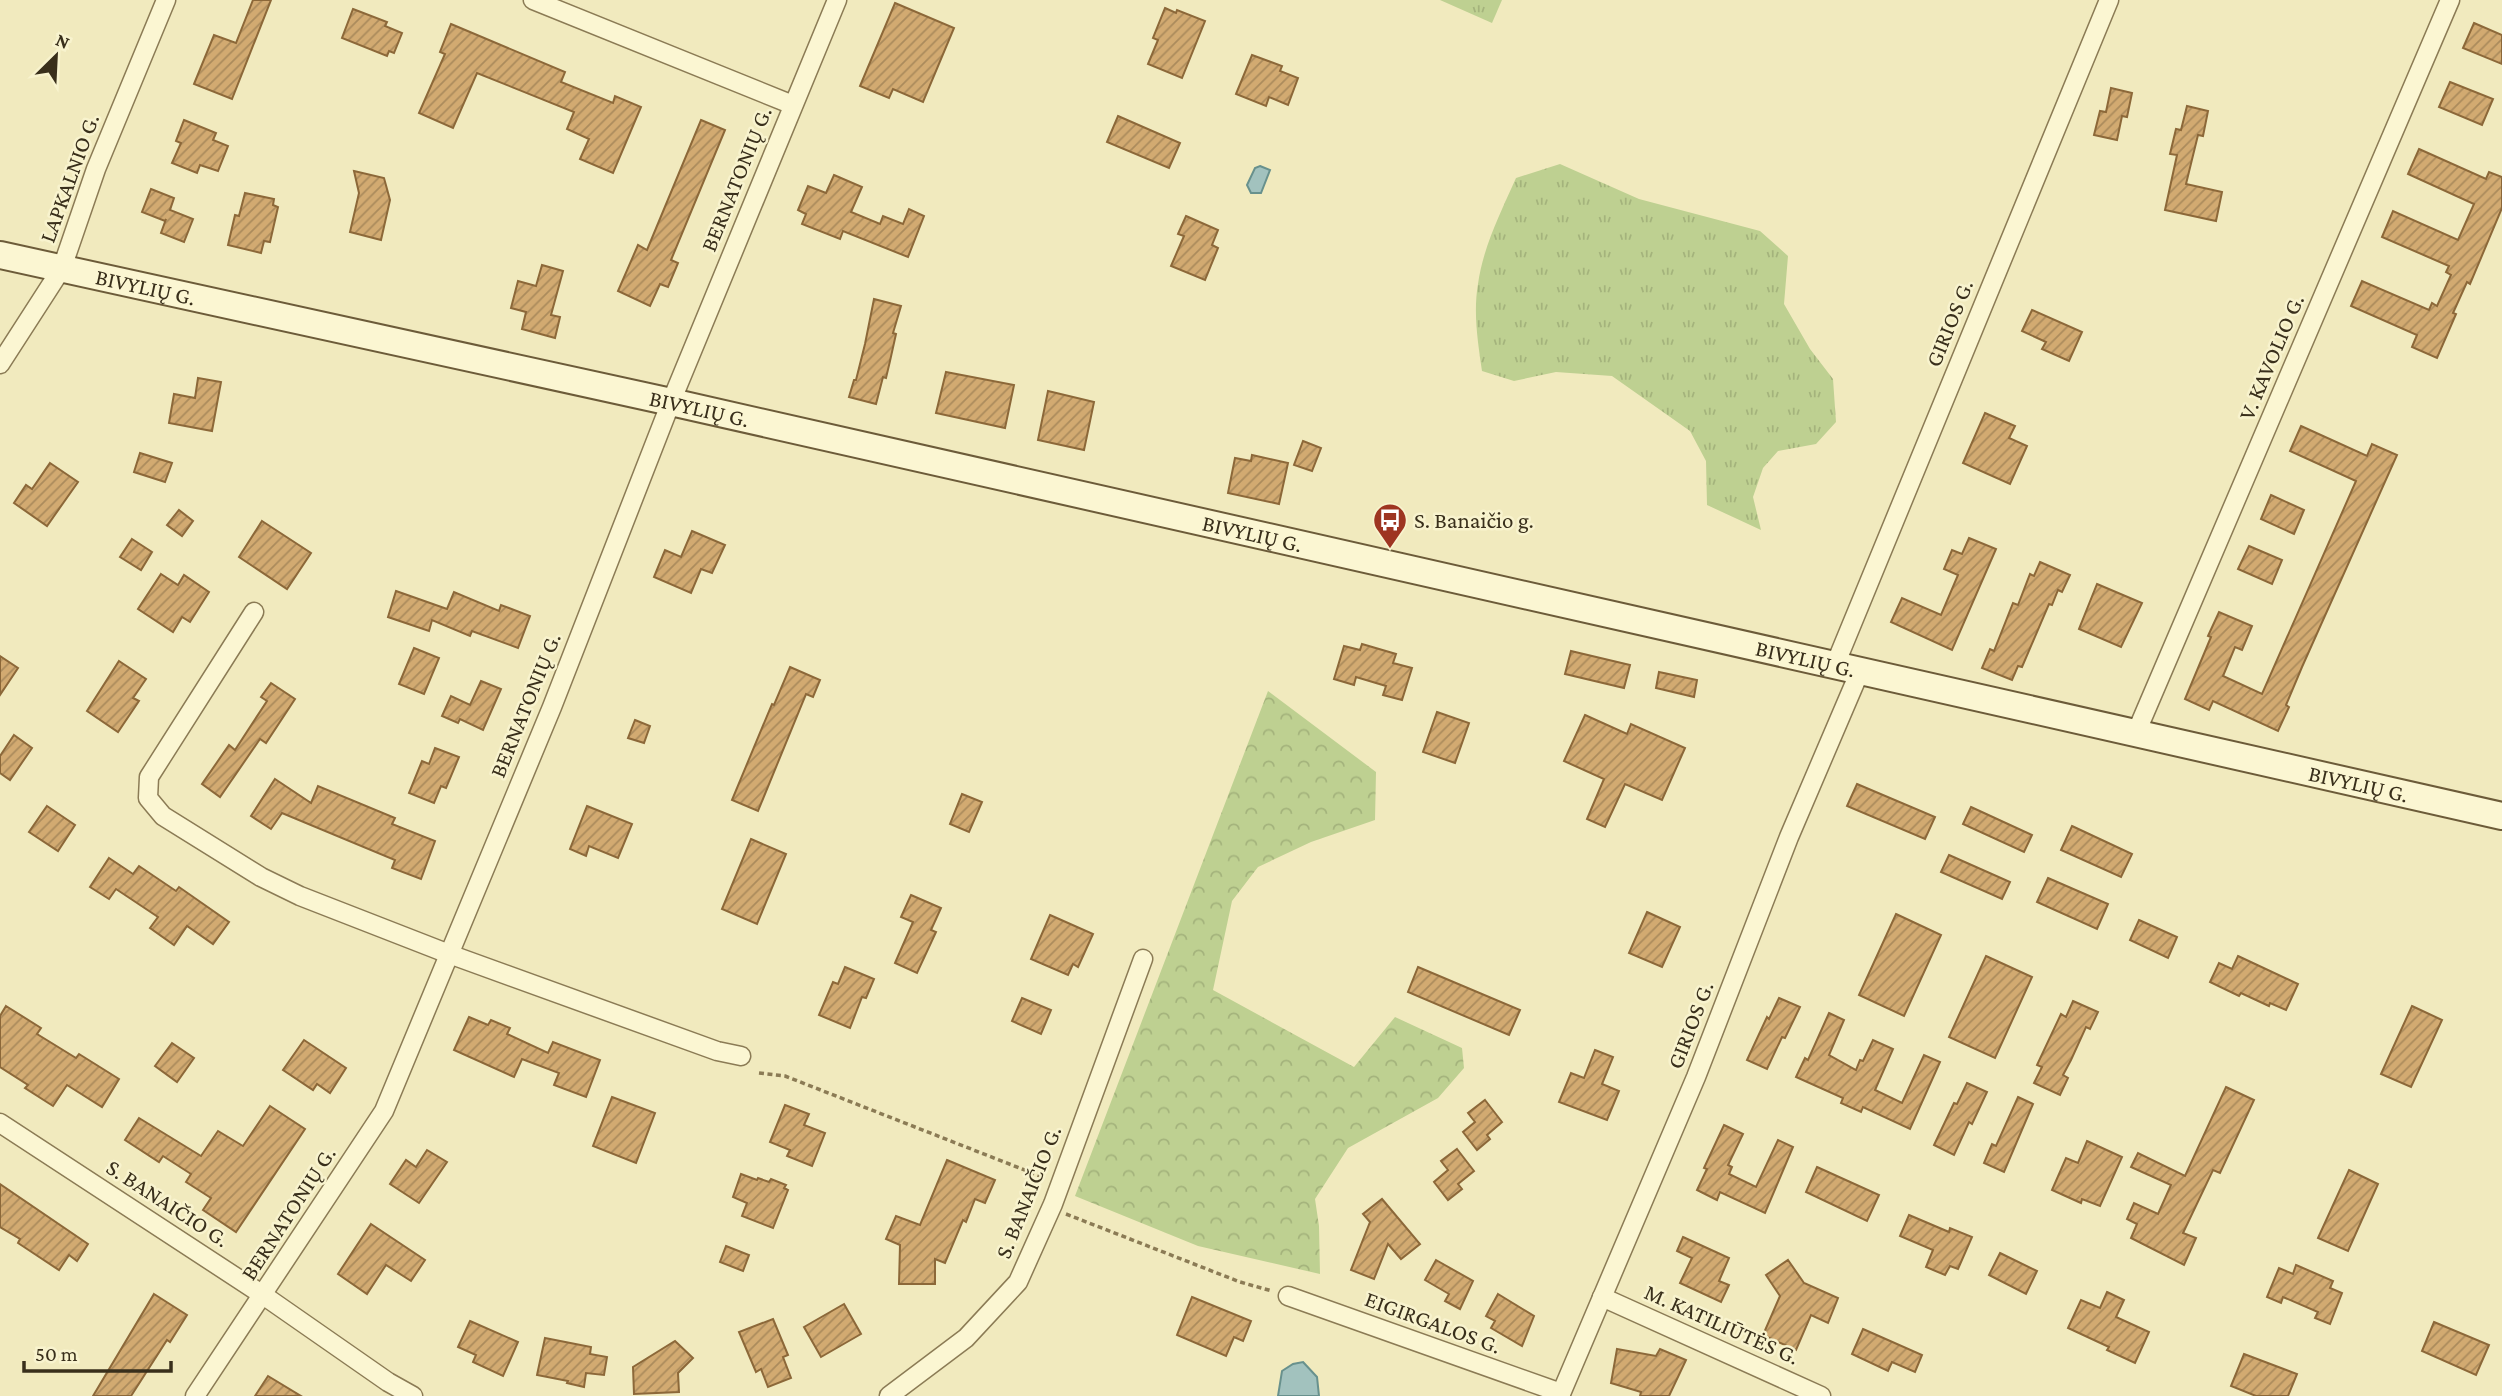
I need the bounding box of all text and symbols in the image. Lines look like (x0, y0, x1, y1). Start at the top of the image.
north arrow (21, 21, 91, 91)
text: N (53, 29, 73, 53)
street label: BERNATONIŲ G. (695, 103, 777, 255)
street label: LAPKALNIO G. (34, 110, 104, 246)
street label: BIVYLIŲ G. (93, 263, 198, 310)
street label: GIRIOS G. (1920, 276, 1978, 370)
street label: V. KAVOLIO G. (2233, 290, 2309, 424)
street label: BIVYLIŲ G. (647, 385, 752, 432)
bus stop icon: S. Banaičio g. (1371, 501, 1409, 550)
place label: S. Banaičio g. (1414, 507, 1534, 533)
street label: BIVYLIŲ G. (1200, 510, 1305, 557)
street label: BERNATONIŲ G. (484, 629, 566, 781)
street label: BIVYLIŲ G. (1753, 635, 1858, 682)
street label: BIVYLIŲ G. (2306, 760, 2411, 807)
street label: GIRIOS G. (1661, 978, 1719, 1072)
street label: S. BANAIČIO G. (990, 1122, 1066, 1262)
street label: BERNATONIŲ G. (235, 1141, 341, 1285)
street label: S. BANAIČIO G. (102, 1154, 234, 1252)
street label: M. KATILIŪTĖS G. (1641, 1278, 1803, 1370)
street label: EIGIRGALOS G. (1361, 1285, 1505, 1359)
scale bar (24, 1330, 172, 1374)
text: 50 m (35, 1342, 78, 1366)

